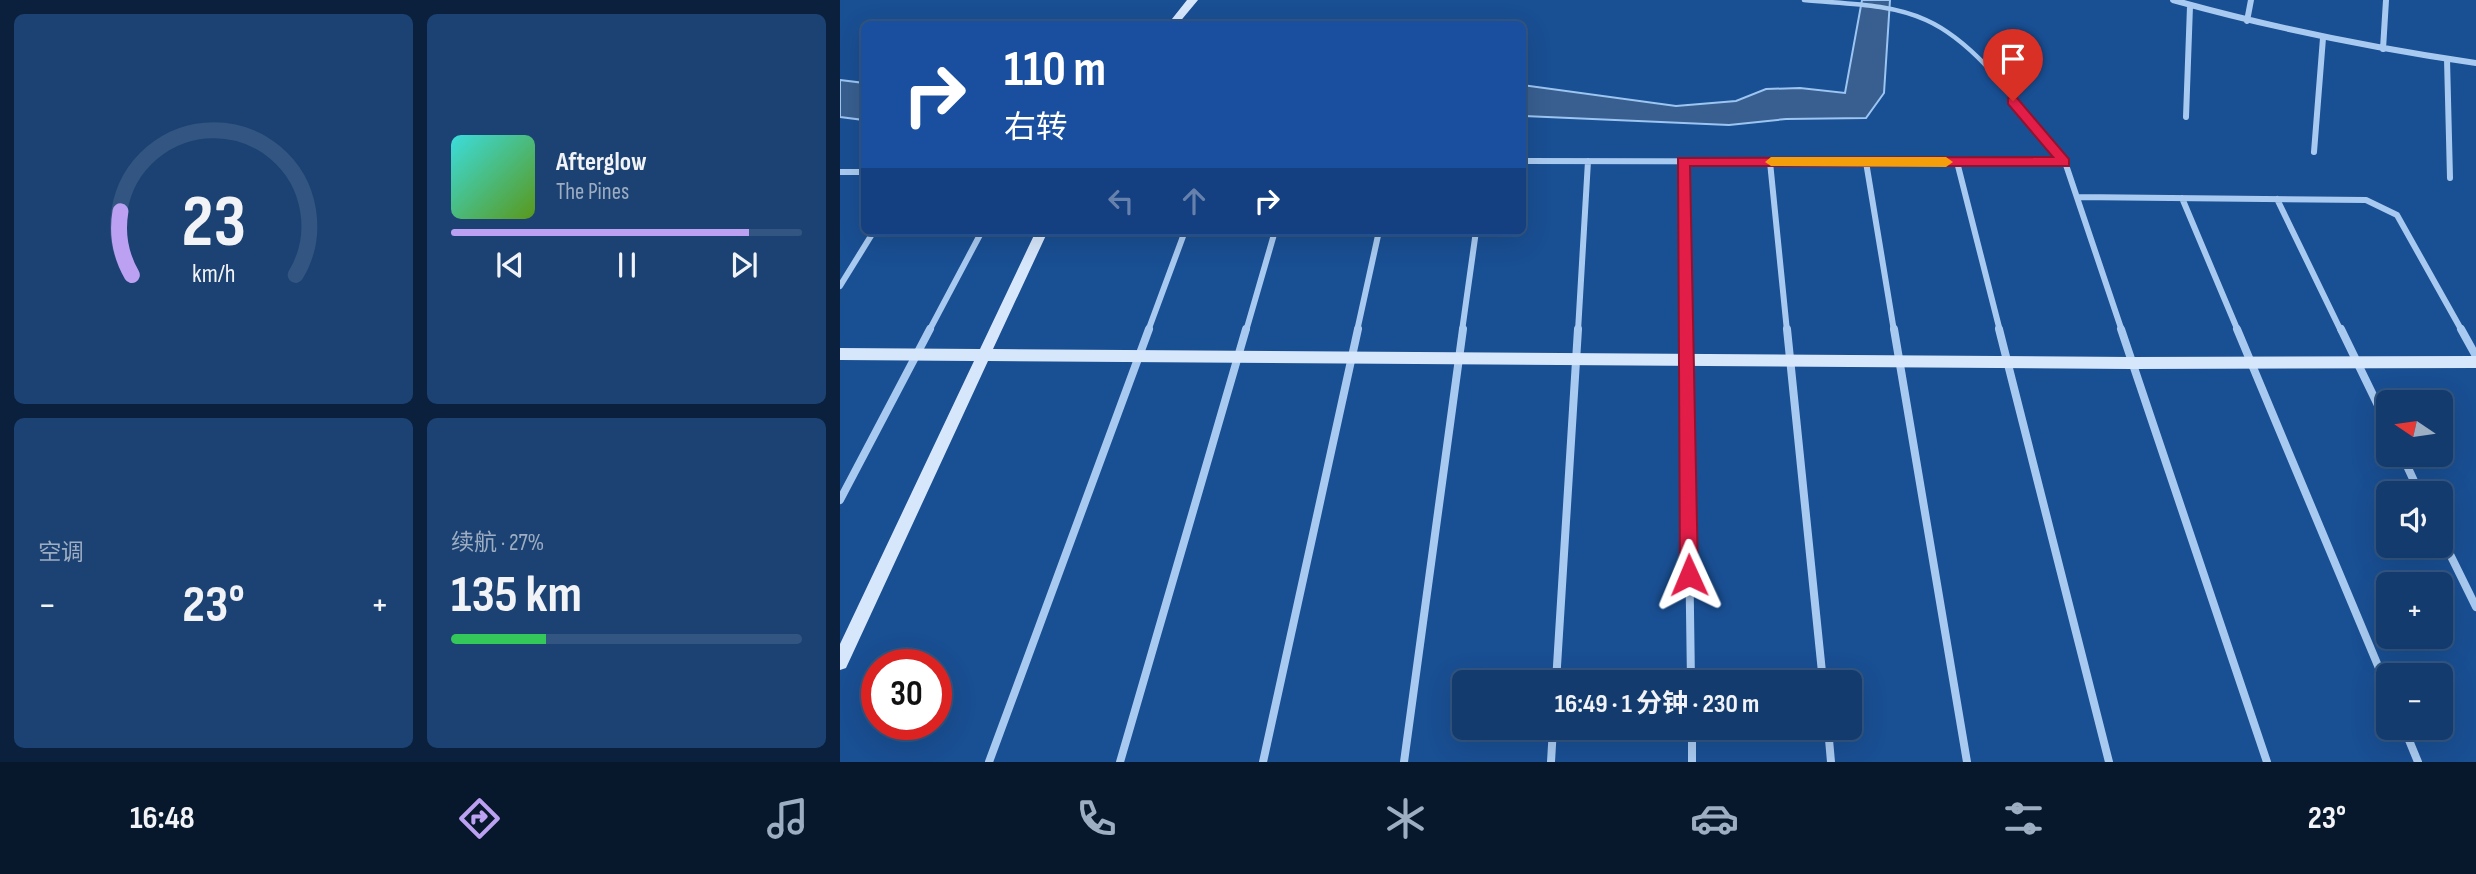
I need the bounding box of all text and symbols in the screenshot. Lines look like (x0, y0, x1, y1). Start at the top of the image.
pin (1983, 29, 2043, 101)
icon: arrive (1994, 40, 2032, 78)
text: 110 m (1004, 41, 1106, 100)
icon: right (889, 49, 980, 140)
text: 右转 (1004, 109, 1068, 148)
text: Afterglow (556, 147, 647, 178)
text: The Pines (556, 178, 629, 206)
text: 23 (181, 180, 246, 268)
icon: left (1102, 182, 1140, 220)
icon: ahead (1175, 182, 1213, 220)
icon: right (1248, 182, 1286, 220)
icon: previous (491, 246, 529, 284)
icon: pause (608, 246, 646, 284)
icon: next (725, 246, 763, 284)
text: km/h (192, 259, 235, 290)
north arrow (2376, 390, 2454, 467)
map controls (2376, 390, 2453, 740)
button: sound (2376, 481, 2453, 558)
text: 续航 · 27% (451, 529, 544, 557)
position arrow (1652, 538, 1726, 612)
text: 空调 (38, 539, 84, 567)
text: 135 km (451, 564, 582, 627)
button: + (2376, 572, 2453, 649)
text: 23° (182, 574, 245, 637)
text: − (38, 583, 57, 628)
text: + (370, 583, 389, 628)
speed limit sign: 30 (861, 649, 952, 740)
button: − (2376, 663, 2453, 740)
text: 16:49 · 1 分钟 · 230 m (1555, 689, 1759, 720)
icon: directions (455, 794, 504, 843)
icon: music (763, 794, 812, 843)
icon: phone (1072, 794, 1121, 843)
icon: climate (1381, 794, 1430, 843)
icon: car (1690, 794, 1739, 843)
icon: filters (1999, 794, 2048, 843)
text: 16:48 (130, 799, 195, 838)
text: 23° (2308, 799, 2346, 838)

